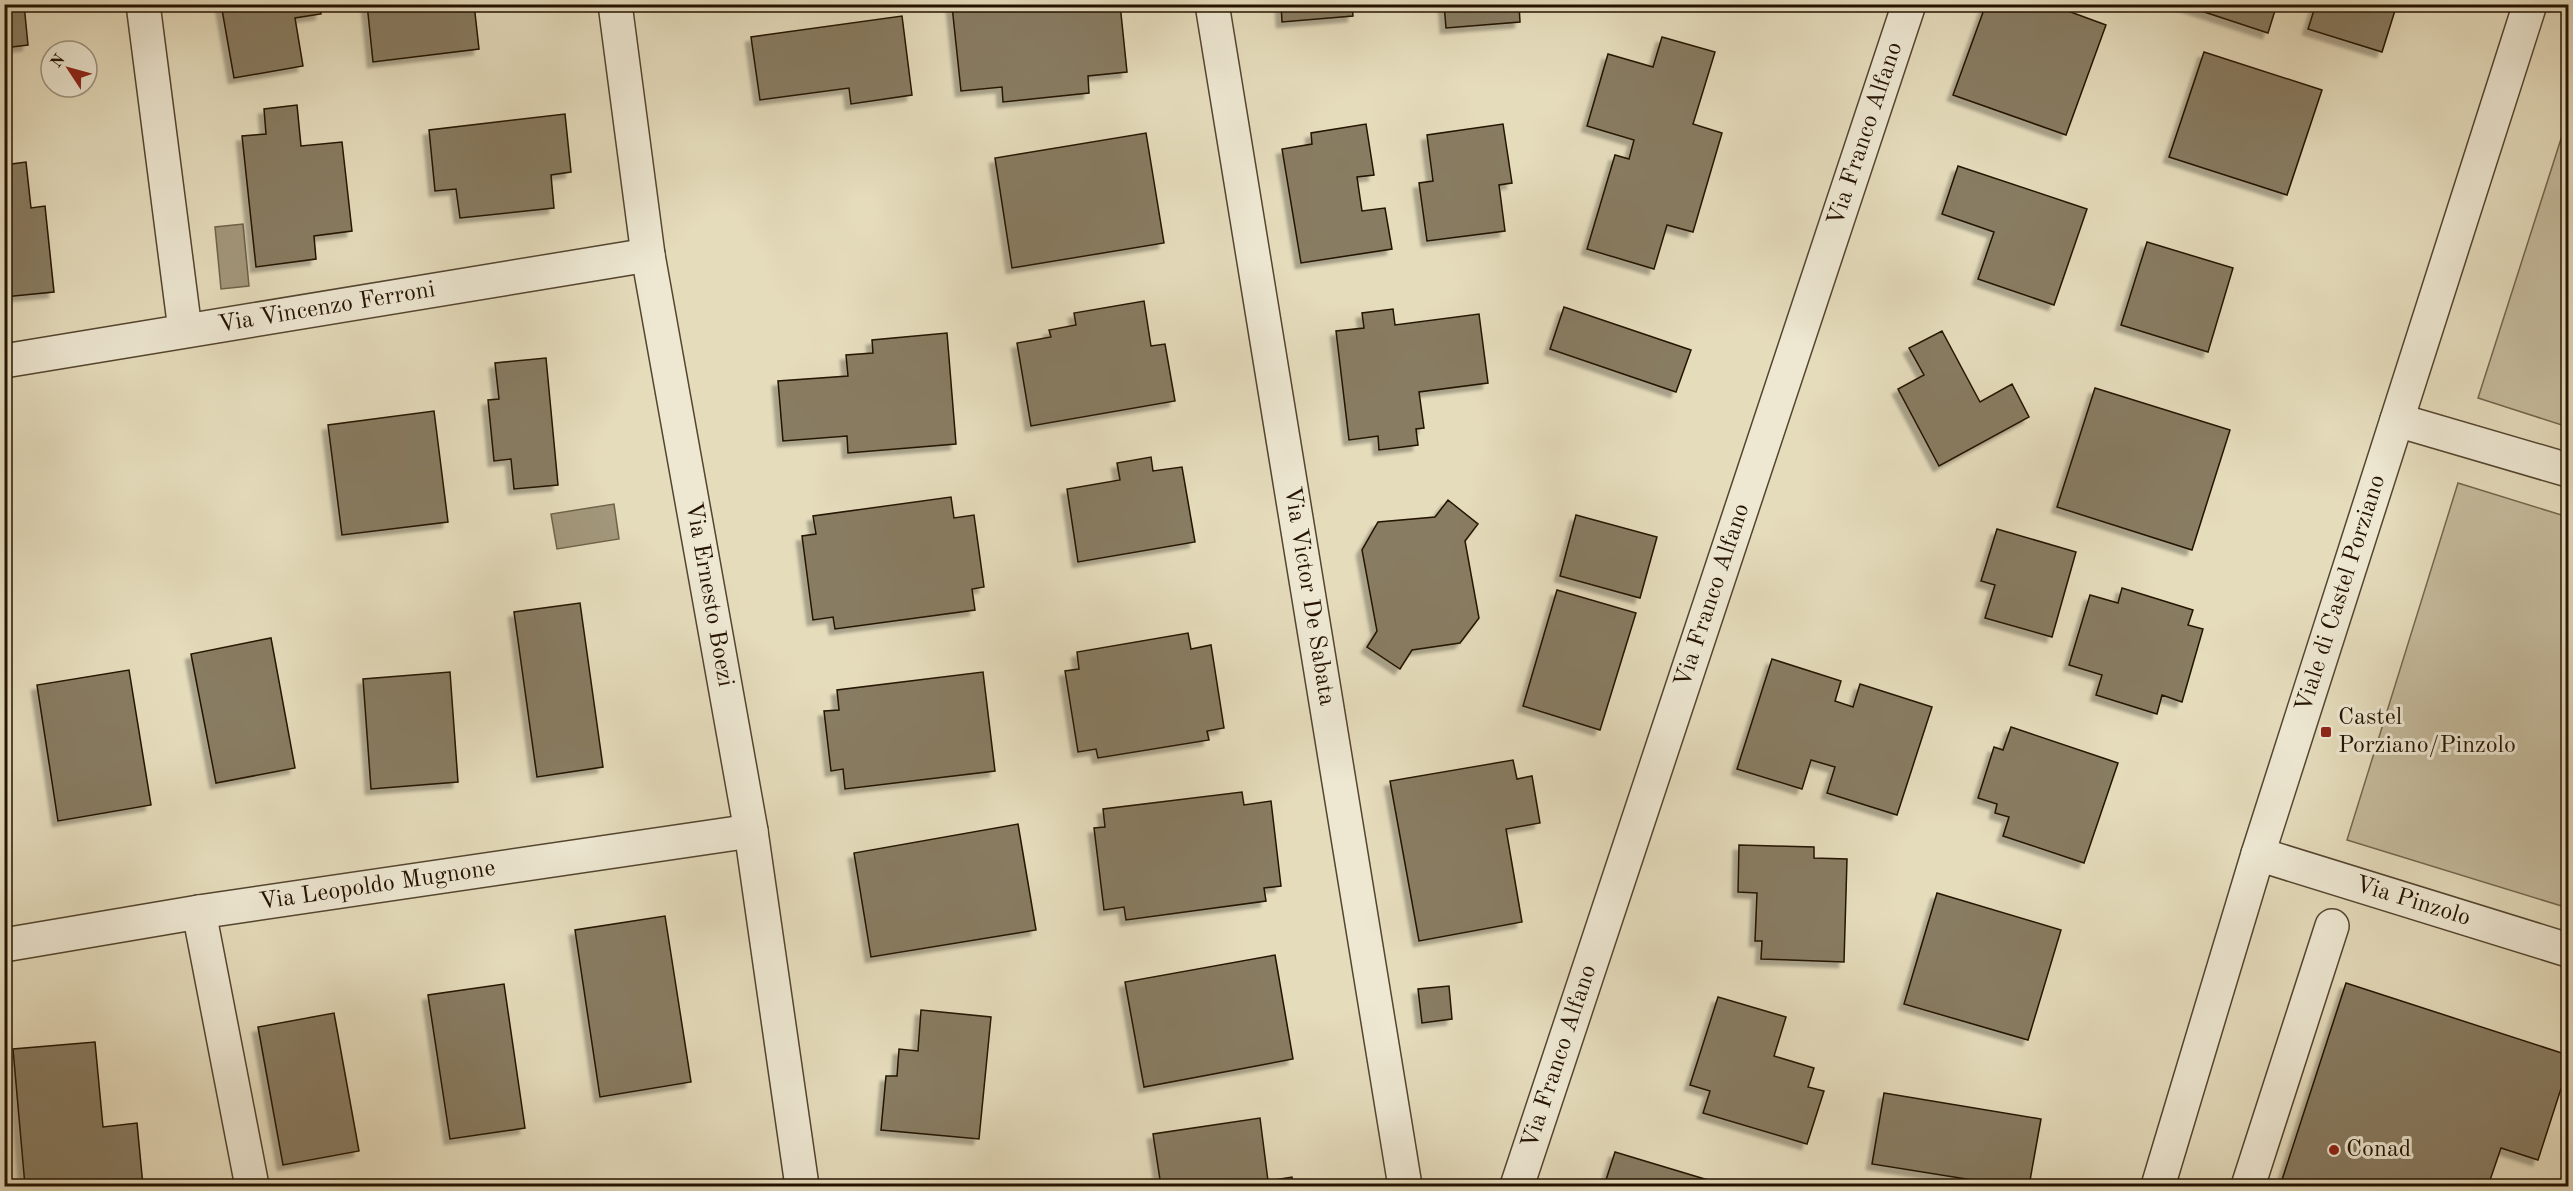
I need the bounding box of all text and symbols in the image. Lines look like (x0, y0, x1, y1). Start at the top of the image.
north arrow (39, 39, 99, 99)
street label: Via Franco Alfano (1824, 39, 1907, 229)
text: N (48, 51, 69, 71)
street label: Via Vincenzo Ferroni (216, 278, 437, 338)
street label: Viale di Castel Porziano (2292, 472, 2390, 715)
street label: Via Victor De Sabata (1279, 485, 1338, 708)
street label: Via Ernesto Boezi (680, 500, 737, 689)
street label: Via Franco Alfano (1671, 501, 1754, 691)
place label: Castel Porziano/Pinzolo (2338, 706, 2516, 758)
marker: Castel Porziano/Pinzolo (2319, 725, 2333, 739)
street label: Via Leopoldo Mugnone (258, 857, 497, 915)
street label: Via Pinzolo (2352, 873, 2473, 931)
street label: Via Franco Alfano (1518, 962, 1601, 1152)
place label: Conad (2346, 1138, 2411, 1162)
marker: Conad (2327, 1143, 2341, 1157)

